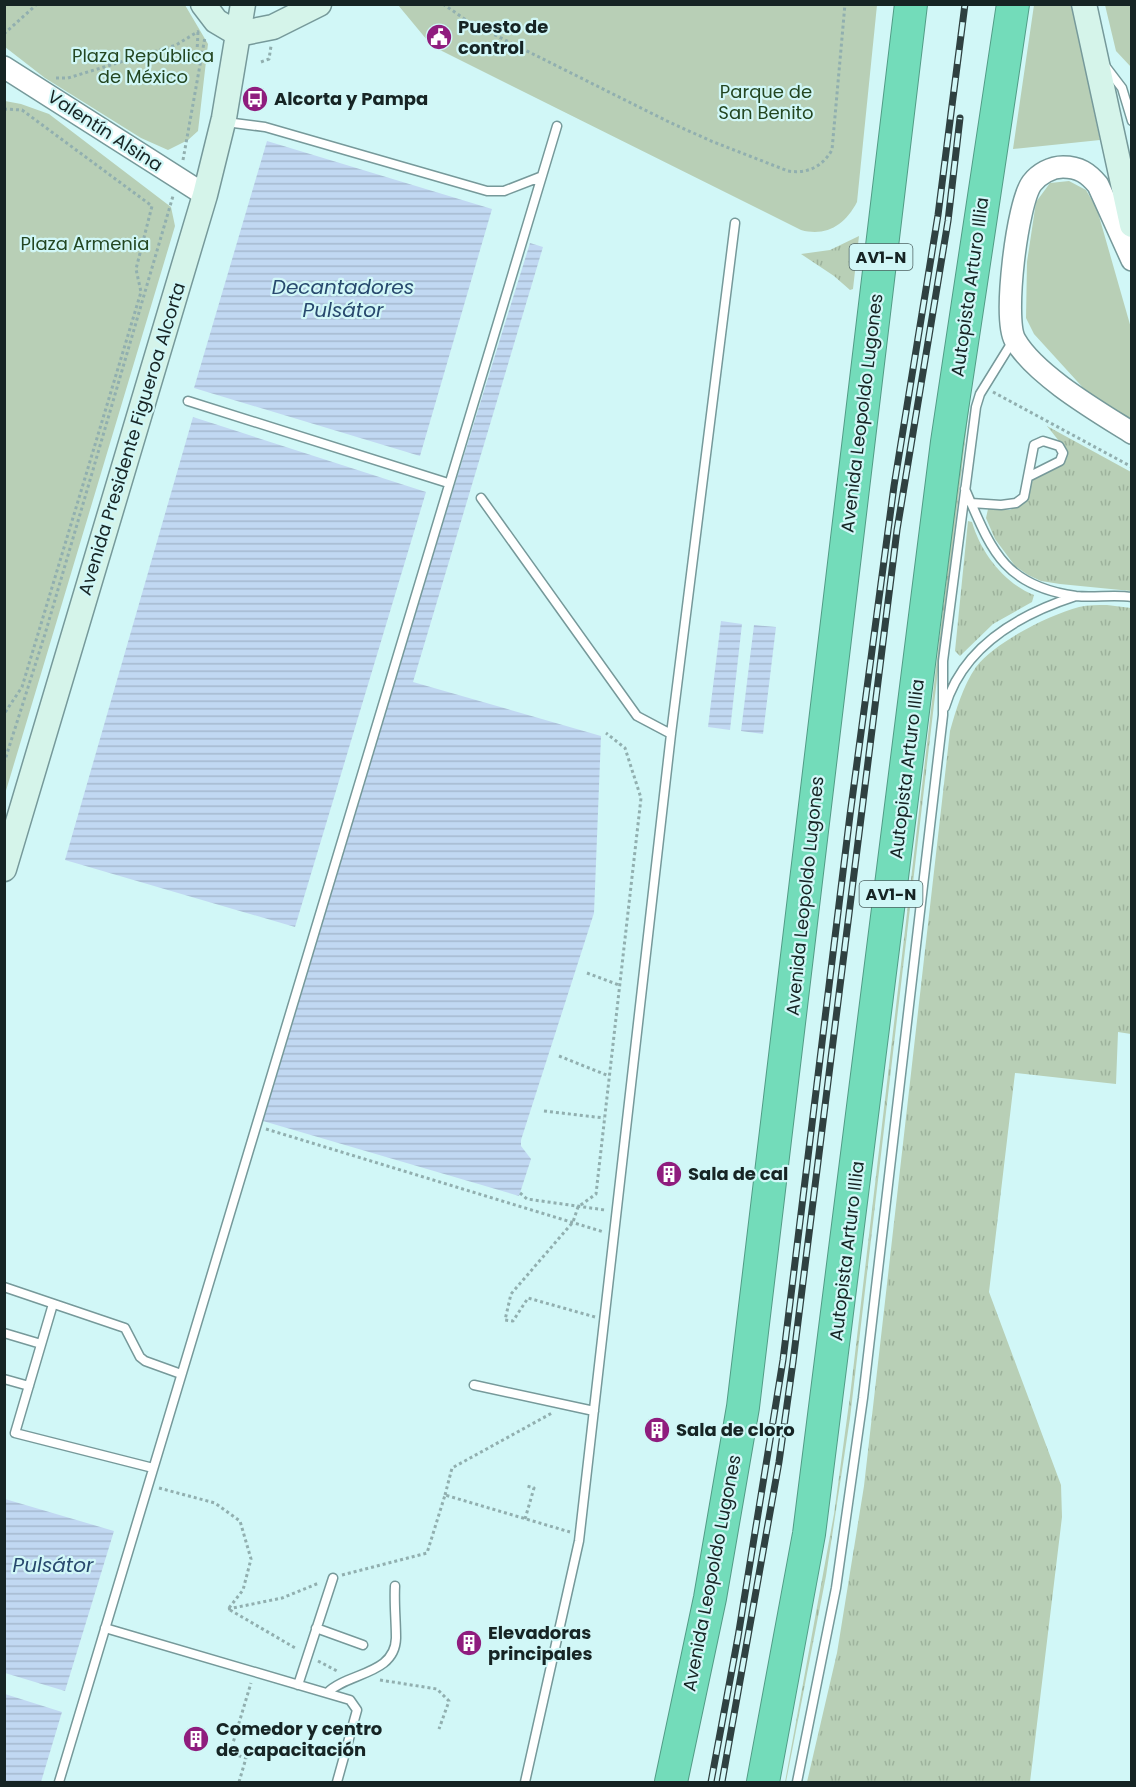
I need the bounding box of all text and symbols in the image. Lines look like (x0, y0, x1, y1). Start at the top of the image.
place label: Puesto de control (458, 14, 548, 60)
public building icon: Puesto de control (424, 22, 454, 52)
park label: Plaza República de México (72, 43, 214, 89)
park label: Parque de San Benito (718, 79, 814, 125)
street label: Valentín Alsina (43, 84, 168, 177)
bus stop icon: Alcorta y Pampa (240, 84, 270, 114)
place label: Alcorta y Pampa (274, 86, 428, 111)
street label: Autopista Arturo Illia (945, 196, 994, 378)
park label: Plaza Armenia (21, 231, 149, 256)
road number: AV1-N (850, 244, 912, 270)
water label: Decantadores Pulsátor (272, 273, 414, 324)
street label: Avenida Presidente Figueroa Alcorta (72, 279, 191, 598)
street label: Avenida Leopoldo Lugones (834, 292, 889, 534)
street label: Autopista Arturo Illia (883, 678, 930, 860)
street label: Avenida Leopoldo Lugones (779, 775, 830, 1017)
road number: AV1-N (860, 881, 922, 907)
building icon: Sala de cal (654, 1159, 684, 1189)
street label: Autopista Arturo Illia (823, 1160, 870, 1342)
place label: Sala de cal (688, 1161, 788, 1186)
building icon: Sala de cloro (642, 1415, 672, 1445)
place label: Sala de cloro (676, 1417, 795, 1442)
street label: Avenida Leopoldo Lugones (676, 1452, 747, 1693)
water label: Pulsátor (13, 1551, 94, 1579)
place label: Elevadoras principales (488, 1620, 592, 1666)
building icon: Elevadoras principales (454, 1628, 484, 1658)
place label: Comedor y centro de capacitación (216, 1716, 382, 1762)
building icon: Comedor y centro de capacitación (181, 1724, 211, 1754)

